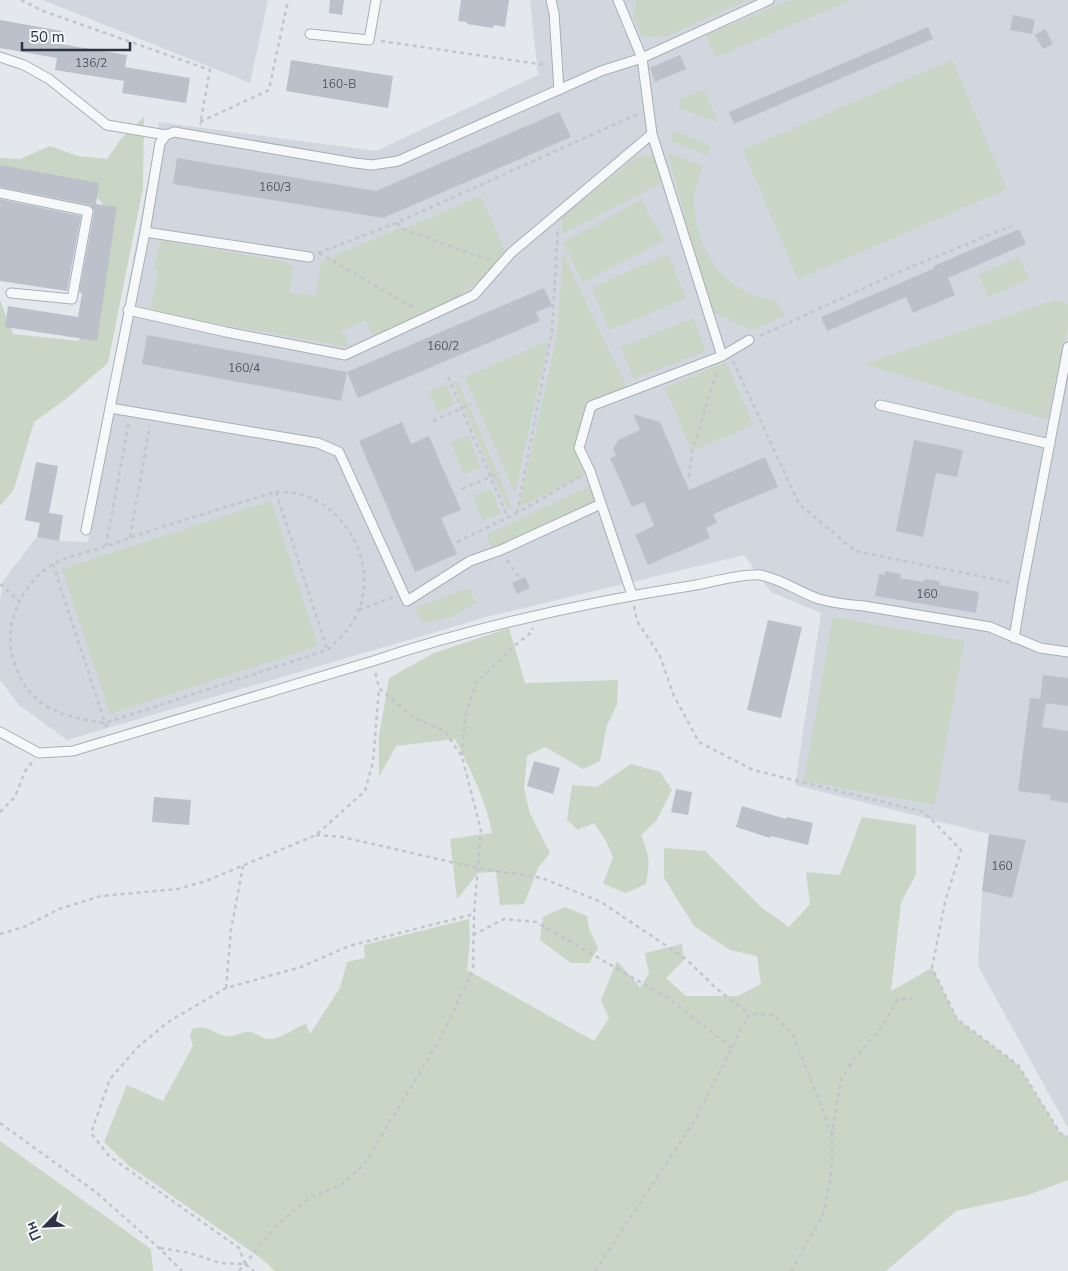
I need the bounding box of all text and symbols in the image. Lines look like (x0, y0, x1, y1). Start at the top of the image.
scale bar (22, 20, 130, 52)
text: 50 m (30, 27, 65, 47)
house number: 136/2 (75, 55, 107, 71)
house number: 160-В (322, 76, 356, 92)
house number: 160/3 (259, 179, 291, 195)
house number: 160/2 (427, 338, 459, 354)
house number: 160/4 (228, 360, 260, 376)
house number: 160 (916, 586, 938, 602)
house number: 160 (991, 858, 1013, 874)
north arrow (20, 1201, 70, 1251)
text: Пн (21, 1218, 46, 1244)

